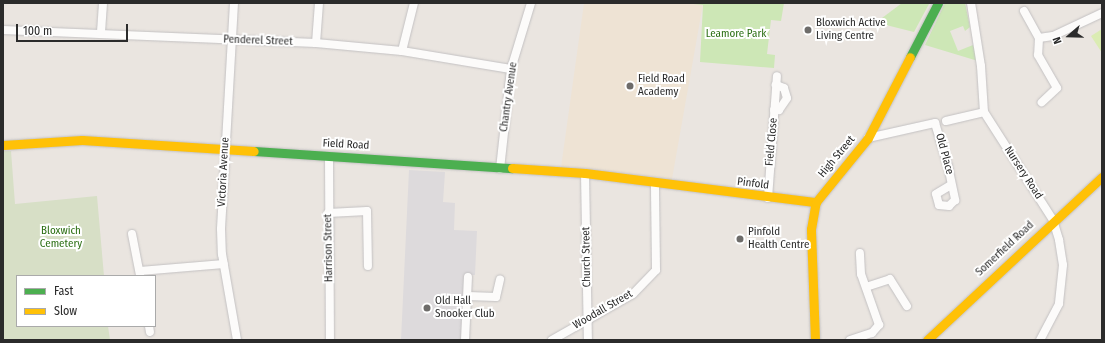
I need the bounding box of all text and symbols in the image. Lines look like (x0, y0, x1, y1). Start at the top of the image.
scale bar (18, 16, 130, 42)
north arrow (1049, 16, 1089, 56)
place label: Bloxwich Active Living Centre (816, 17, 886, 43)
text: 100 m (23, 24, 52, 38)
marker: Bloxwich Active Living Centre (803, 25, 813, 35)
park label: Leamore Park (706, 27, 766, 41)
street label: Penderel Street (223, 33, 293, 49)
text: N (1050, 35, 1064, 46)
street label: Chantry Avenue (498, 61, 520, 133)
place label: Field Road Academy (638, 73, 685, 99)
marker: Field Road Academy (625, 81, 635, 91)
street label: Field Close (763, 117, 781, 167)
street label: Old Place (932, 132, 956, 176)
street label: High Street (816, 134, 858, 180)
street label: Victoria Avenue (216, 137, 232, 207)
street label: Field Road (322, 137, 370, 153)
street label: Nursery Road (1001, 144, 1045, 202)
street label: Pinfold (736, 175, 770, 193)
street label: Harrison Street (322, 214, 336, 282)
street label: Somerfield Road (973, 219, 1037, 279)
park label: Bloxwich Cemetery (40, 225, 82, 251)
place label: Pinfold Health Centre (748, 226, 809, 252)
street label: Church Street (580, 227, 594, 287)
marker: Pinfold Health Centre (735, 234, 745, 244)
legend (16, 275, 156, 327)
text: Fast (54, 284, 73, 298)
street label: Woodall Street (571, 288, 635, 332)
place label: Old Hall Snooker Club (435, 295, 495, 321)
marker: Old Hall Snooker Club (422, 303, 432, 313)
text: Slow (54, 304, 77, 318)

